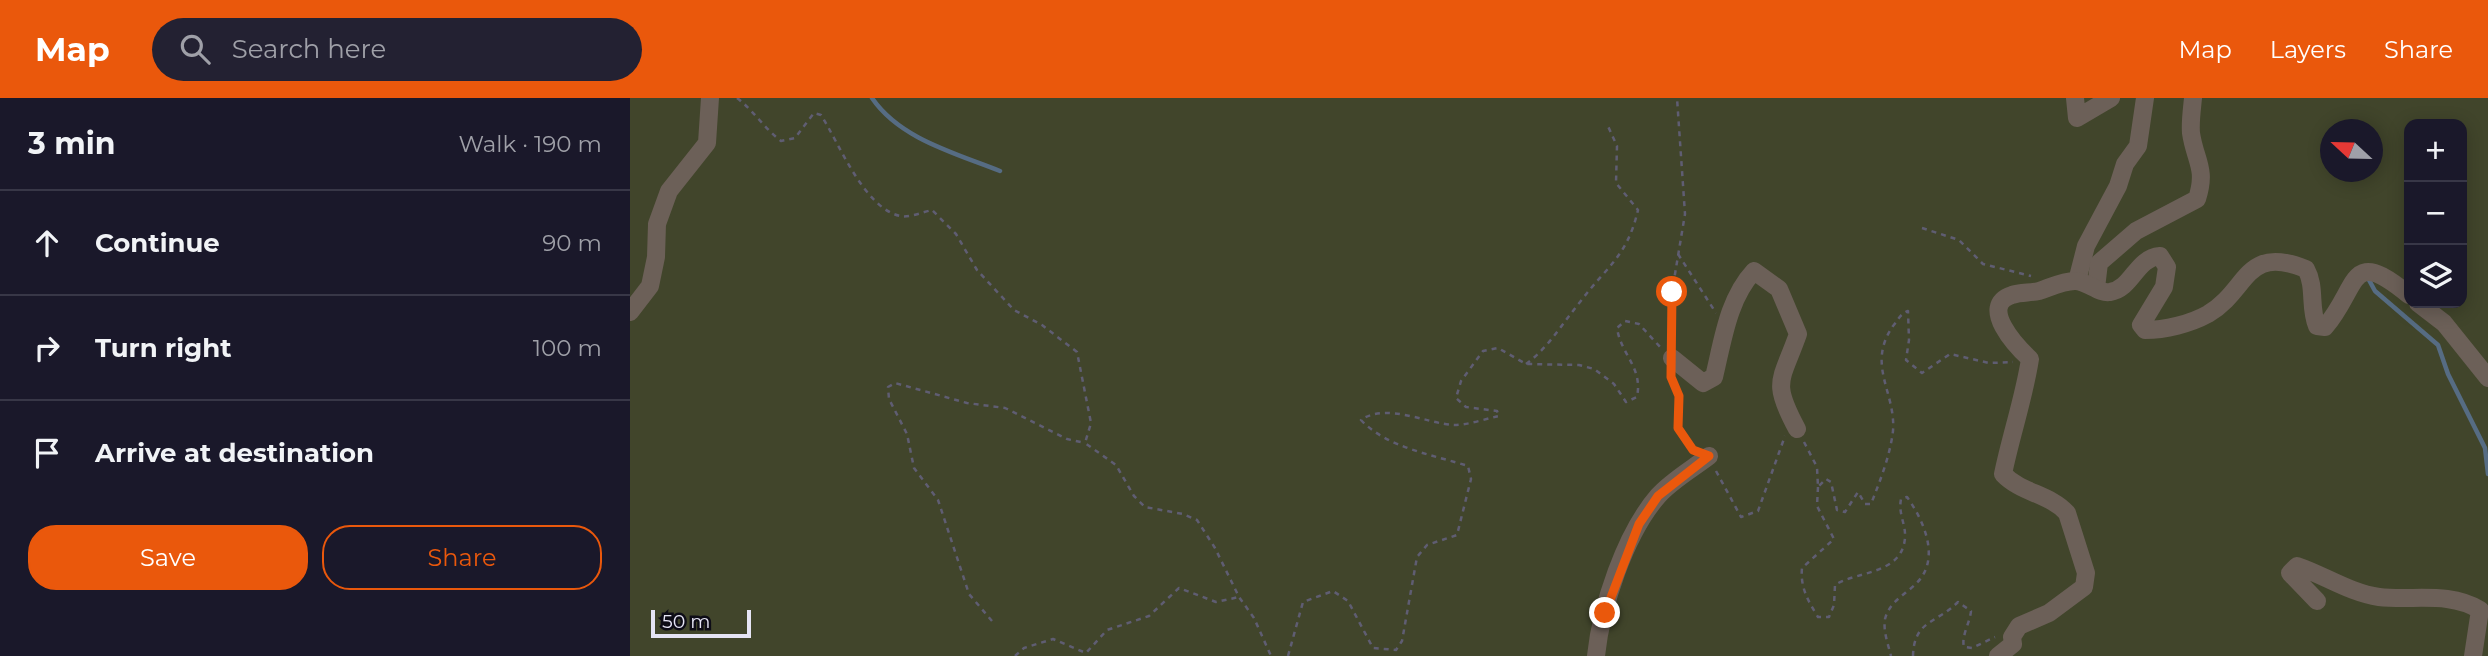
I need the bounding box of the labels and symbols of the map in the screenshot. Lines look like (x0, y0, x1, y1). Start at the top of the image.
north arrow (2320, 119, 2383, 182)
route start (1656, 276, 1687, 307)
route end (1589, 597, 1620, 628)
scale bar (651, 607, 751, 639)

